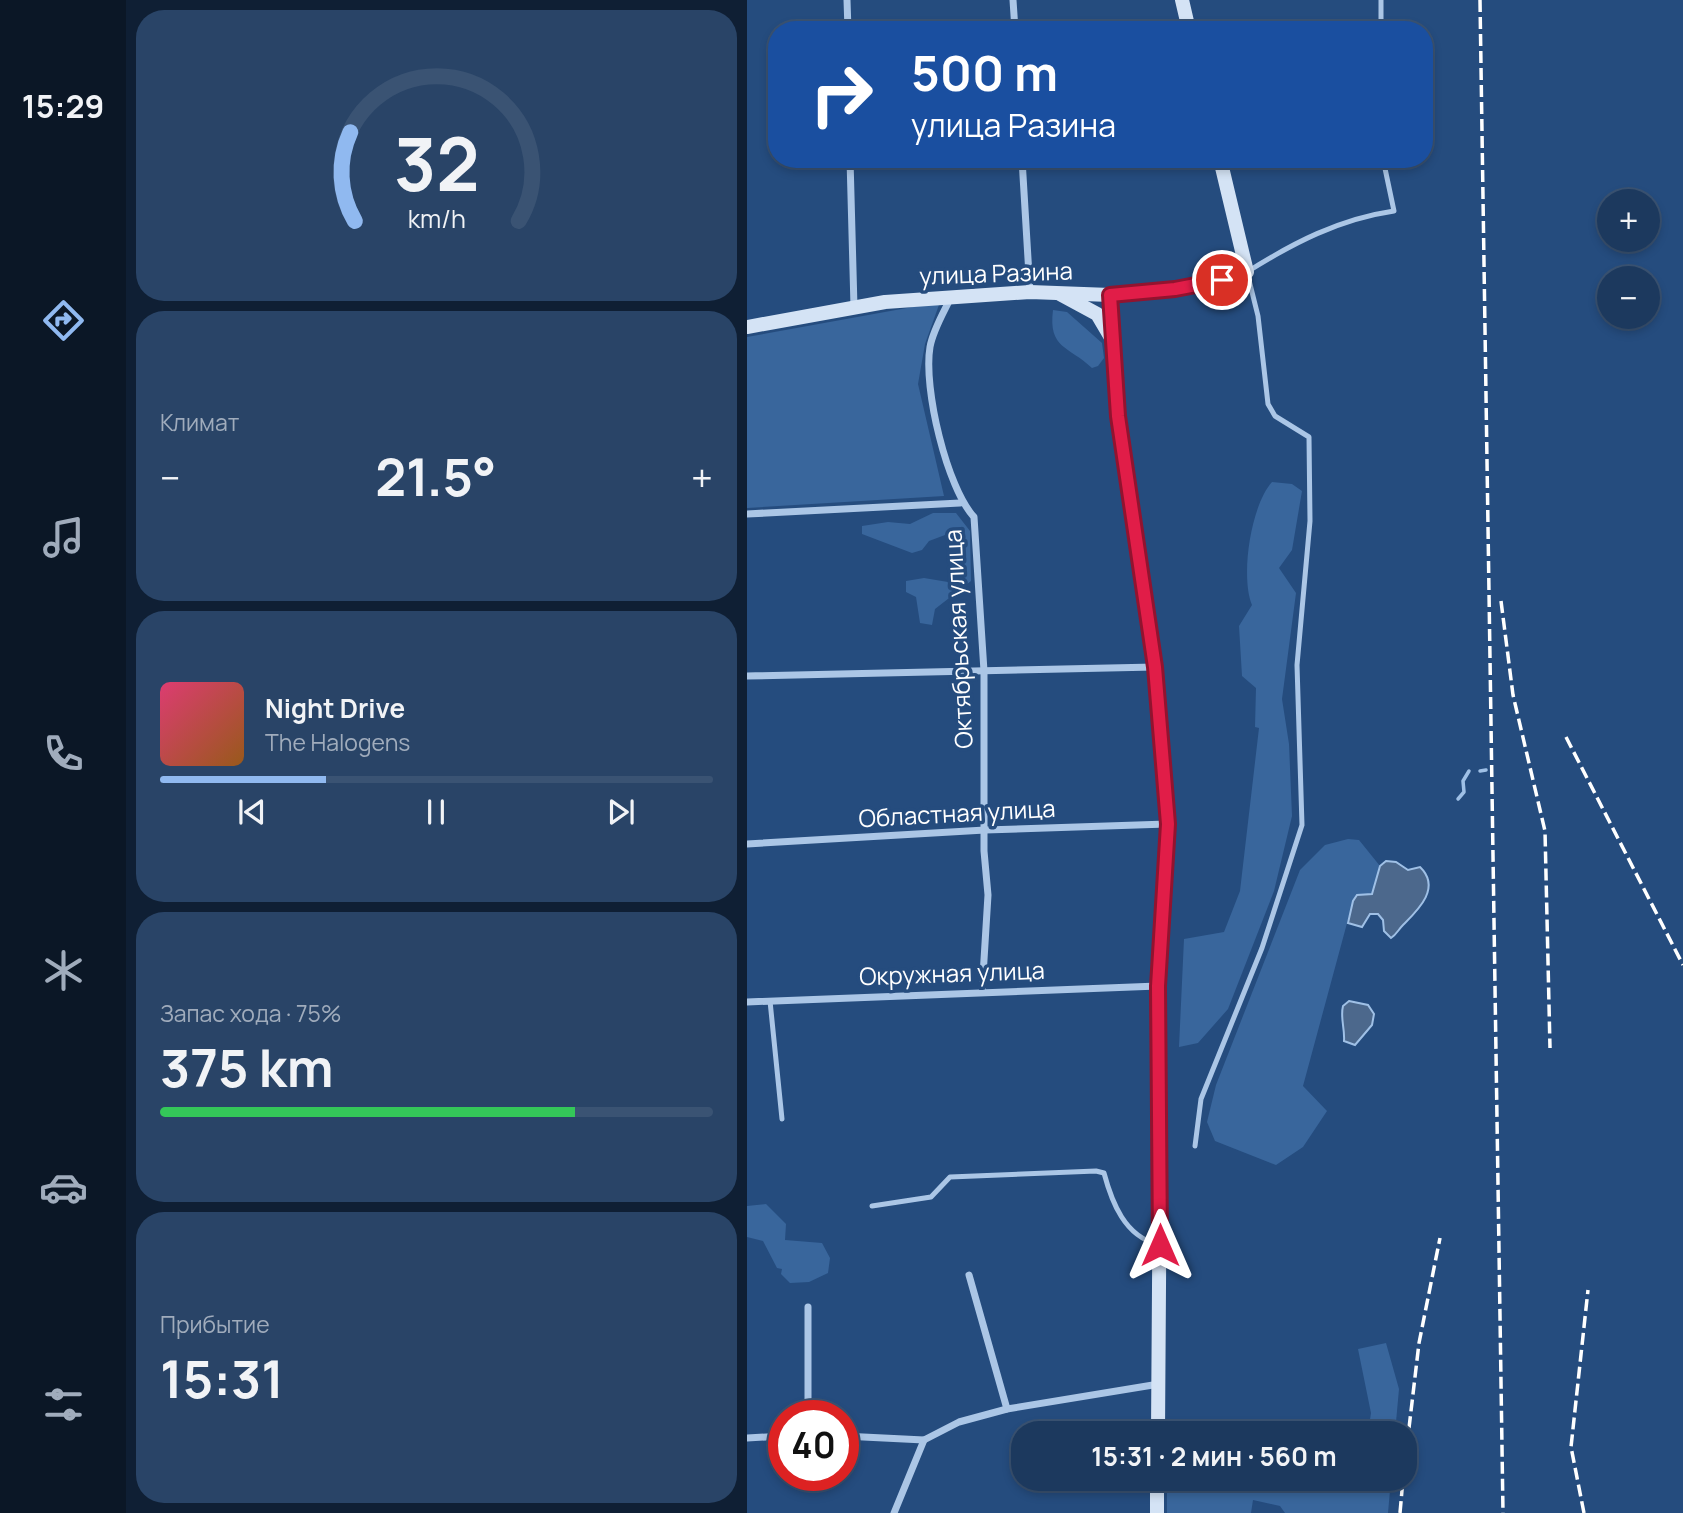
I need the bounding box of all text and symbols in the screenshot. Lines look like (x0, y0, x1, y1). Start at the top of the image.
text: 500 m (911, 39, 1058, 106)
icon: right (796, 49, 887, 140)
text: 15:29 (22, 84, 104, 128)
text: улица Разина (911, 103, 1116, 147)
text: 32 (394, 114, 479, 214)
map controls (1597, 189, 1660, 329)
button: + (1597, 189, 1660, 252)
text: km/h (407, 201, 466, 236)
pin (1192, 250, 1252, 310)
street label: улица Разина (919, 253, 1073, 292)
icon: arrive (1203, 261, 1241, 299)
button: − (1597, 266, 1660, 329)
icon: directions (39, 296, 88, 345)
text: Климат (160, 406, 239, 438)
text: 21.5° (375, 441, 496, 512)
text: − (160, 451, 181, 503)
text: + (691, 451, 713, 503)
icon: music (39, 513, 88, 562)
street label: Октябрьская улица (935, 529, 980, 750)
text: Night Drive (265, 690, 405, 726)
text: The Halogens (265, 726, 410, 758)
icon: phone (39, 729, 88, 778)
street label: Областная улица (858, 791, 1056, 834)
icon: previous (233, 793, 271, 831)
icon: pause (417, 793, 455, 831)
icon: next (602, 793, 640, 831)
icon: climate (39, 946, 88, 995)
street label: Окружная улица (859, 953, 1045, 992)
text: Запас хода · 75% (160, 997, 341, 1029)
text: 375 km (160, 1032, 334, 1103)
icon: car (39, 1163, 88, 1212)
position arrow (1123, 1208, 1197, 1282)
text: Прибытие (160, 1308, 270, 1340)
text: 15:31 (160, 1343, 284, 1414)
icon: filters (39, 1380, 88, 1429)
speed limit sign: 40 (768, 1400, 859, 1491)
text: 15:31 · 2 мин · 560 m (1091, 1438, 1337, 1474)

